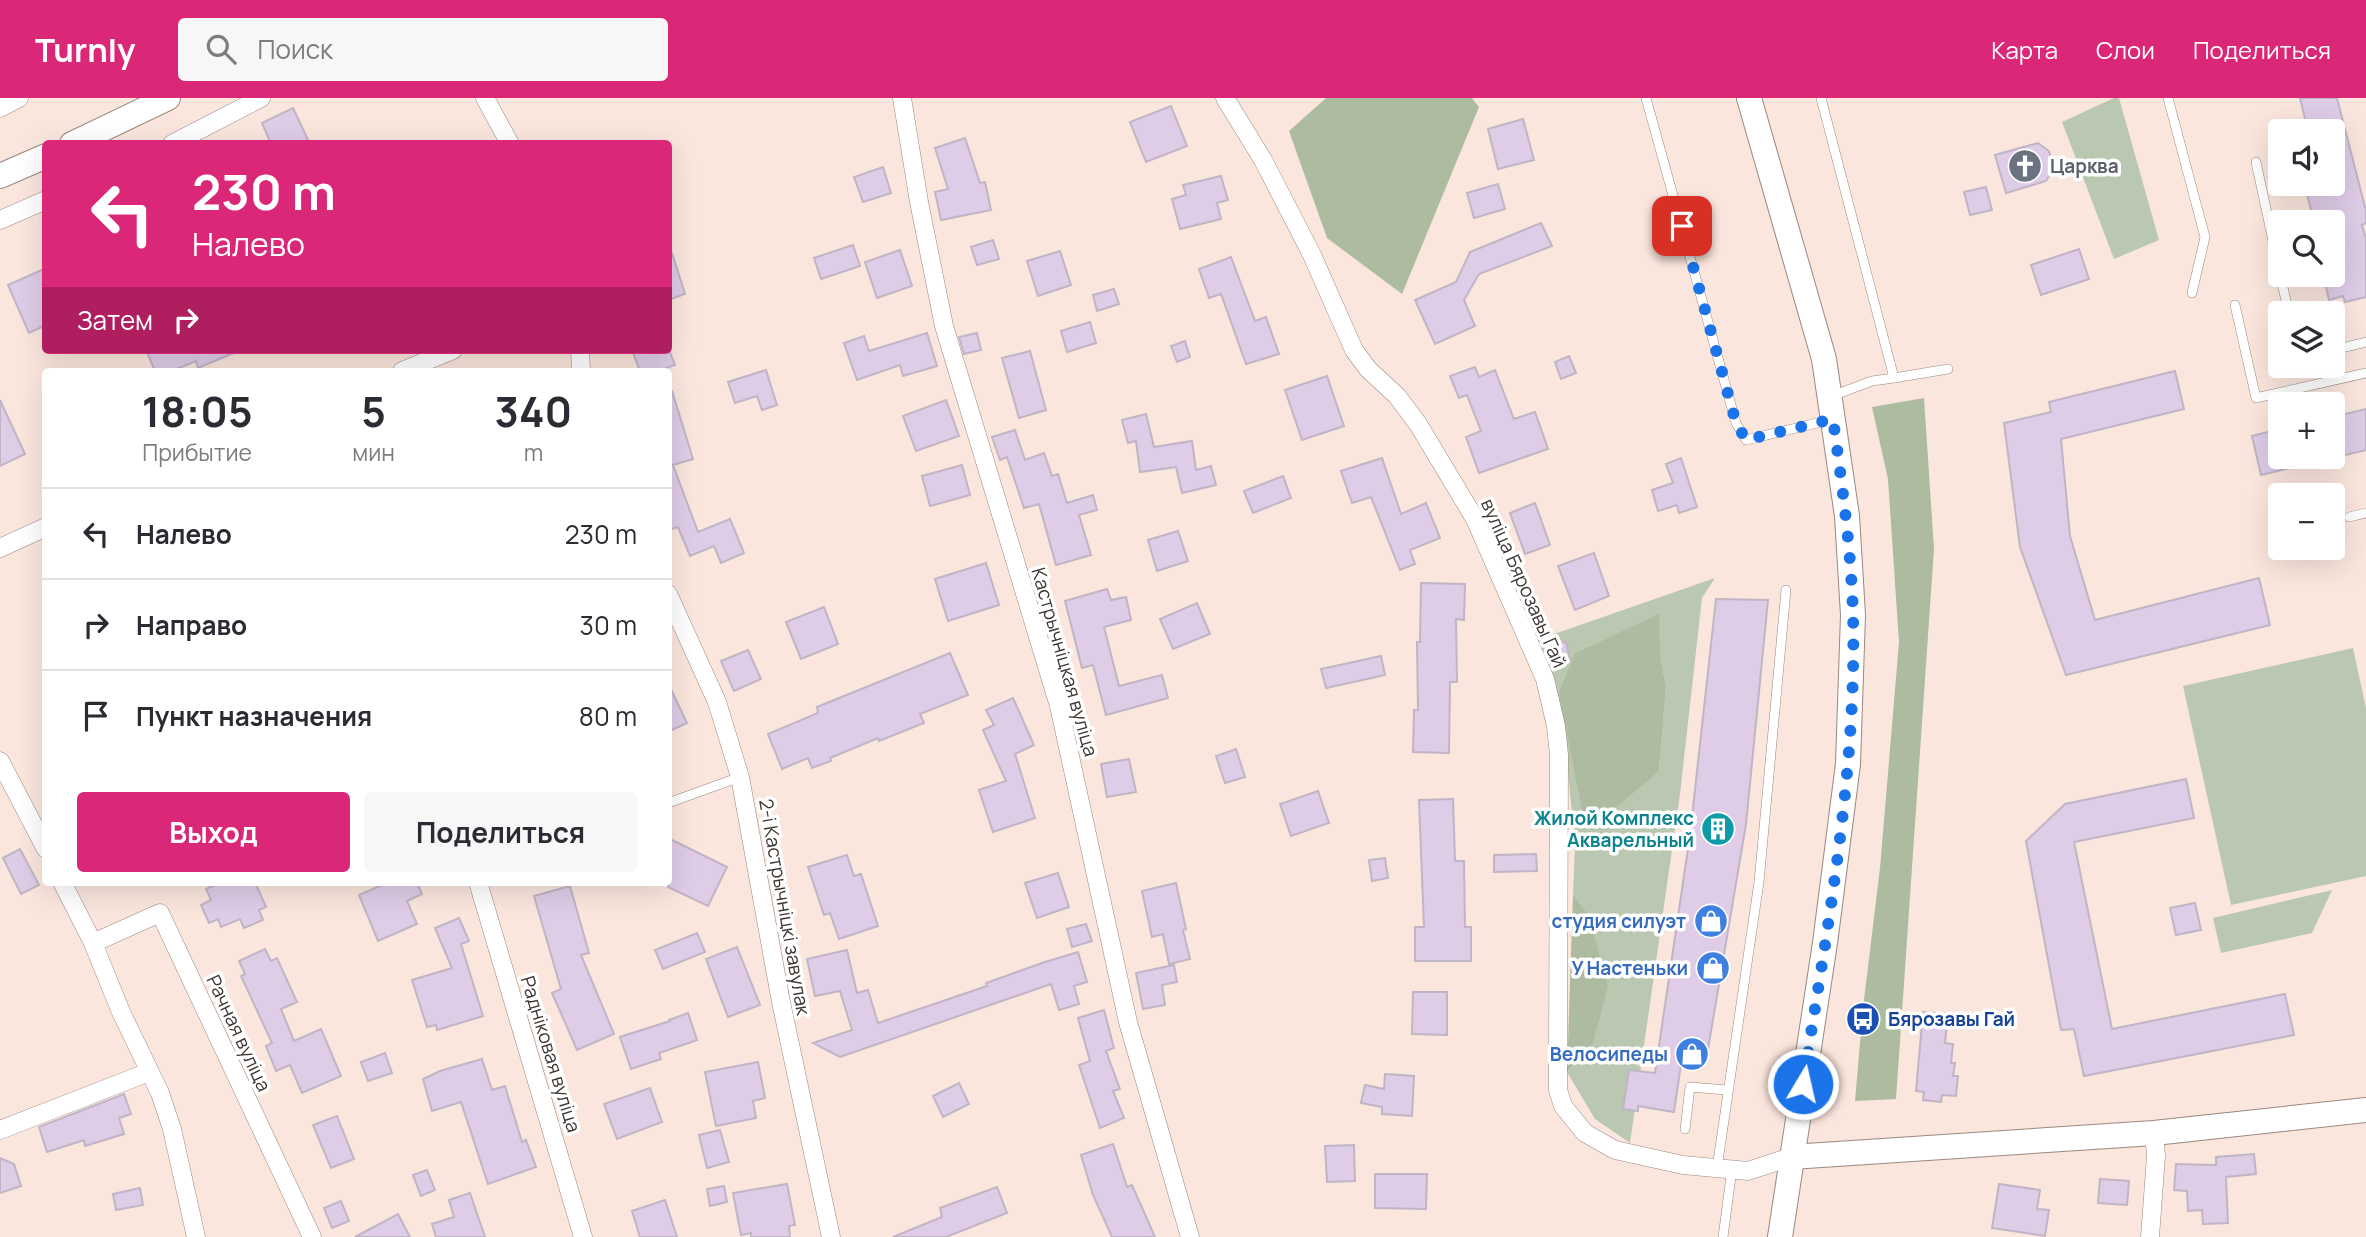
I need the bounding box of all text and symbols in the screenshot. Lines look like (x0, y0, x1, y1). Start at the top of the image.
search box (178, 18, 668, 81)
text: Turnly (35, 27, 136, 72)
icon: search (202, 30, 240, 68)
text: Поиск (258, 31, 333, 67)
text: Карта (1991, 33, 2058, 66)
text: Слои (2096, 33, 2155, 66)
text: Поделиться (2193, 33, 2331, 66)
map controls (2268, 119, 2345, 560)
button: sound (2268, 119, 2345, 196)
church icon: Царква (2006, 147, 2044, 185)
place label: Царква (2050, 153, 2119, 179)
text: 230 m (192, 158, 336, 225)
icon: left (77, 168, 168, 259)
pin (1652, 196, 1712, 256)
icon: arrive (1663, 207, 1701, 245)
button: search (2268, 210, 2345, 287)
text: Налево (192, 222, 305, 266)
icon: right (167, 301, 205, 339)
button: layers (2268, 301, 2345, 378)
text: Затем (77, 302, 153, 338)
text: 18:05 (142, 382, 253, 440)
text: 5 (361, 382, 386, 440)
text: 340 (495, 382, 572, 440)
button: + (2268, 392, 2345, 469)
text: Прибытие (142, 436, 252, 468)
text: мин (352, 436, 395, 468)
text: m (524, 436, 543, 468)
button: − (2268, 483, 2345, 560)
street label: вуліца Бярозавы Гай (1475, 494, 1573, 672)
icon: left (77, 515, 115, 553)
text: Налево (136, 516, 232, 552)
text: 230 m (565, 516, 637, 552)
street label: Кастрычніцкая вуліца (1026, 565, 1104, 759)
icon: right (77, 606, 115, 644)
text: Направо (136, 607, 247, 643)
text: 30 m (580, 607, 637, 643)
icon: arrive (77, 697, 115, 735)
text: Пункт назначения (136, 698, 372, 734)
text: 80 m (579, 698, 637, 734)
button: Выход (77, 792, 350, 872)
button: Поделиться (364, 792, 637, 872)
street label: 2-і Кастрычніцкі завулак (753, 797, 817, 1018)
place label: Жилой Комплекс Акварельный (1534, 805, 1694, 853)
building icon: Жилой Комплекс Акварельный (1699, 810, 1737, 848)
shop icon: студия силуэт (1692, 902, 1730, 940)
place label: студия силуэт (1552, 908, 1686, 934)
shop icon: У Настеньки (1694, 949, 1732, 987)
place label: У Настеньки (1571, 955, 1688, 981)
street label: Рачная вуліца (201, 970, 277, 1096)
street label: Радніковая вуліца (515, 973, 587, 1135)
bus stop icon: Бярозавы Гай (1844, 1000, 1882, 1038)
place label: Бярозавы Гай (1888, 1006, 2015, 1032)
shop icon: Велосипеды (1673, 1035, 1711, 1073)
place label: Велосипеды (1550, 1041, 1668, 1067)
position arrow (1766, 1047, 1840, 1121)

